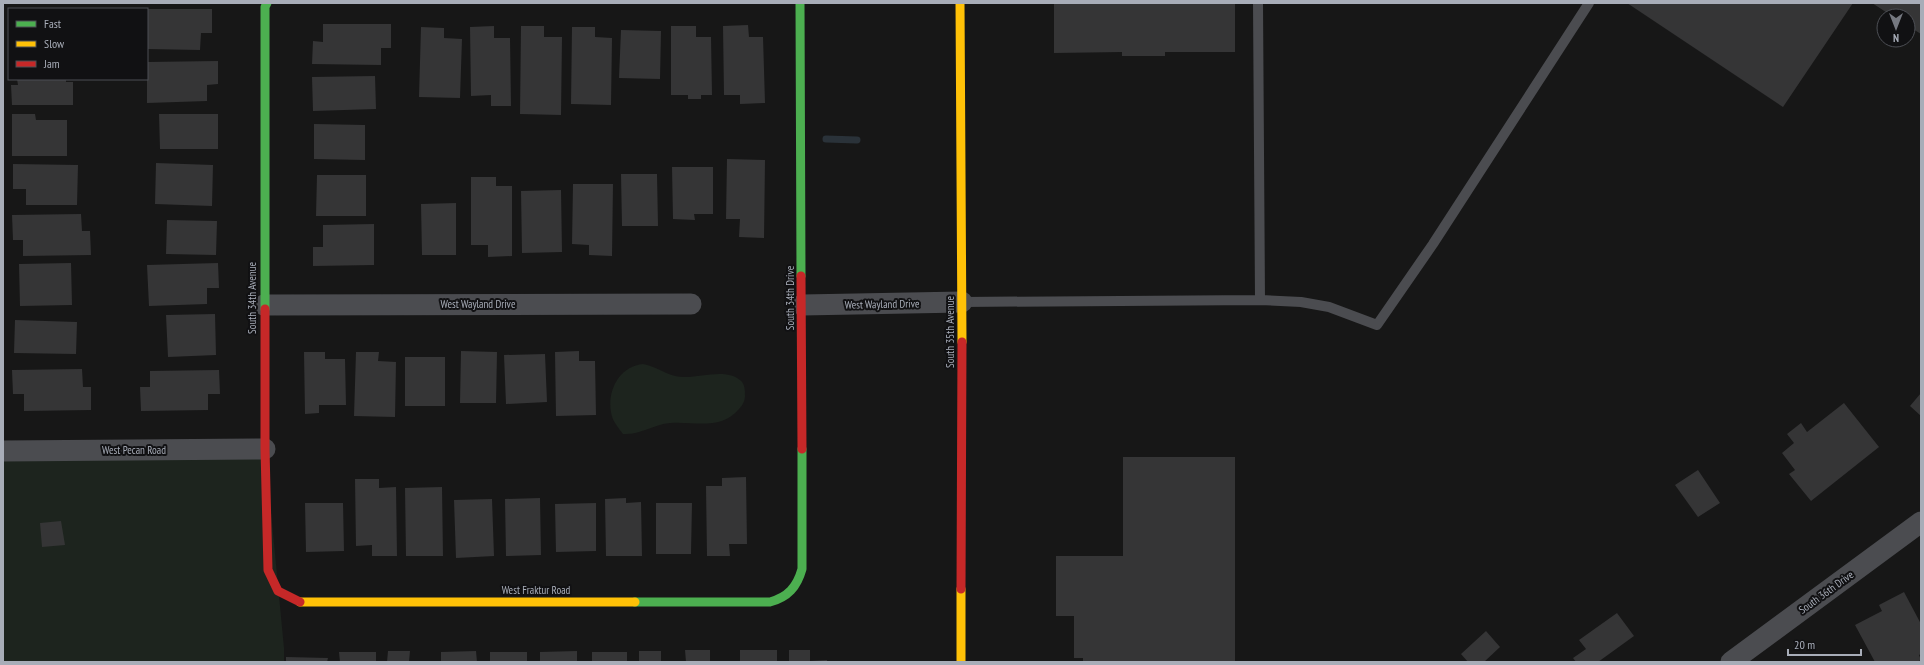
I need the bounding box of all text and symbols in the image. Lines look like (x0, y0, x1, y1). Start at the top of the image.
legend (8, 8, 148, 80)
north arrow (1876, 8, 1916, 48)
text: Fast (44, 16, 62, 31)
text: N (1893, 31, 1899, 45)
text: Slow (44, 36, 65, 51)
text: Jam (43, 56, 60, 71)
street label: South 34th Avenue (245, 262, 259, 334)
street label: South 34th Drive (783, 265, 797, 330)
street label: West Wayland Drive (844, 296, 920, 312)
street label: South 35th Avenue (943, 296, 957, 368)
street label: West Wayland Drive (441, 297, 516, 311)
street label: West Pecan Road (102, 443, 166, 457)
street label: South 36th Drive (1796, 567, 1857, 617)
street label: West Fraktur Road (502, 583, 571, 597)
scale bar (1788, 631, 1861, 657)
text: 20 m (1794, 637, 1815, 652)

